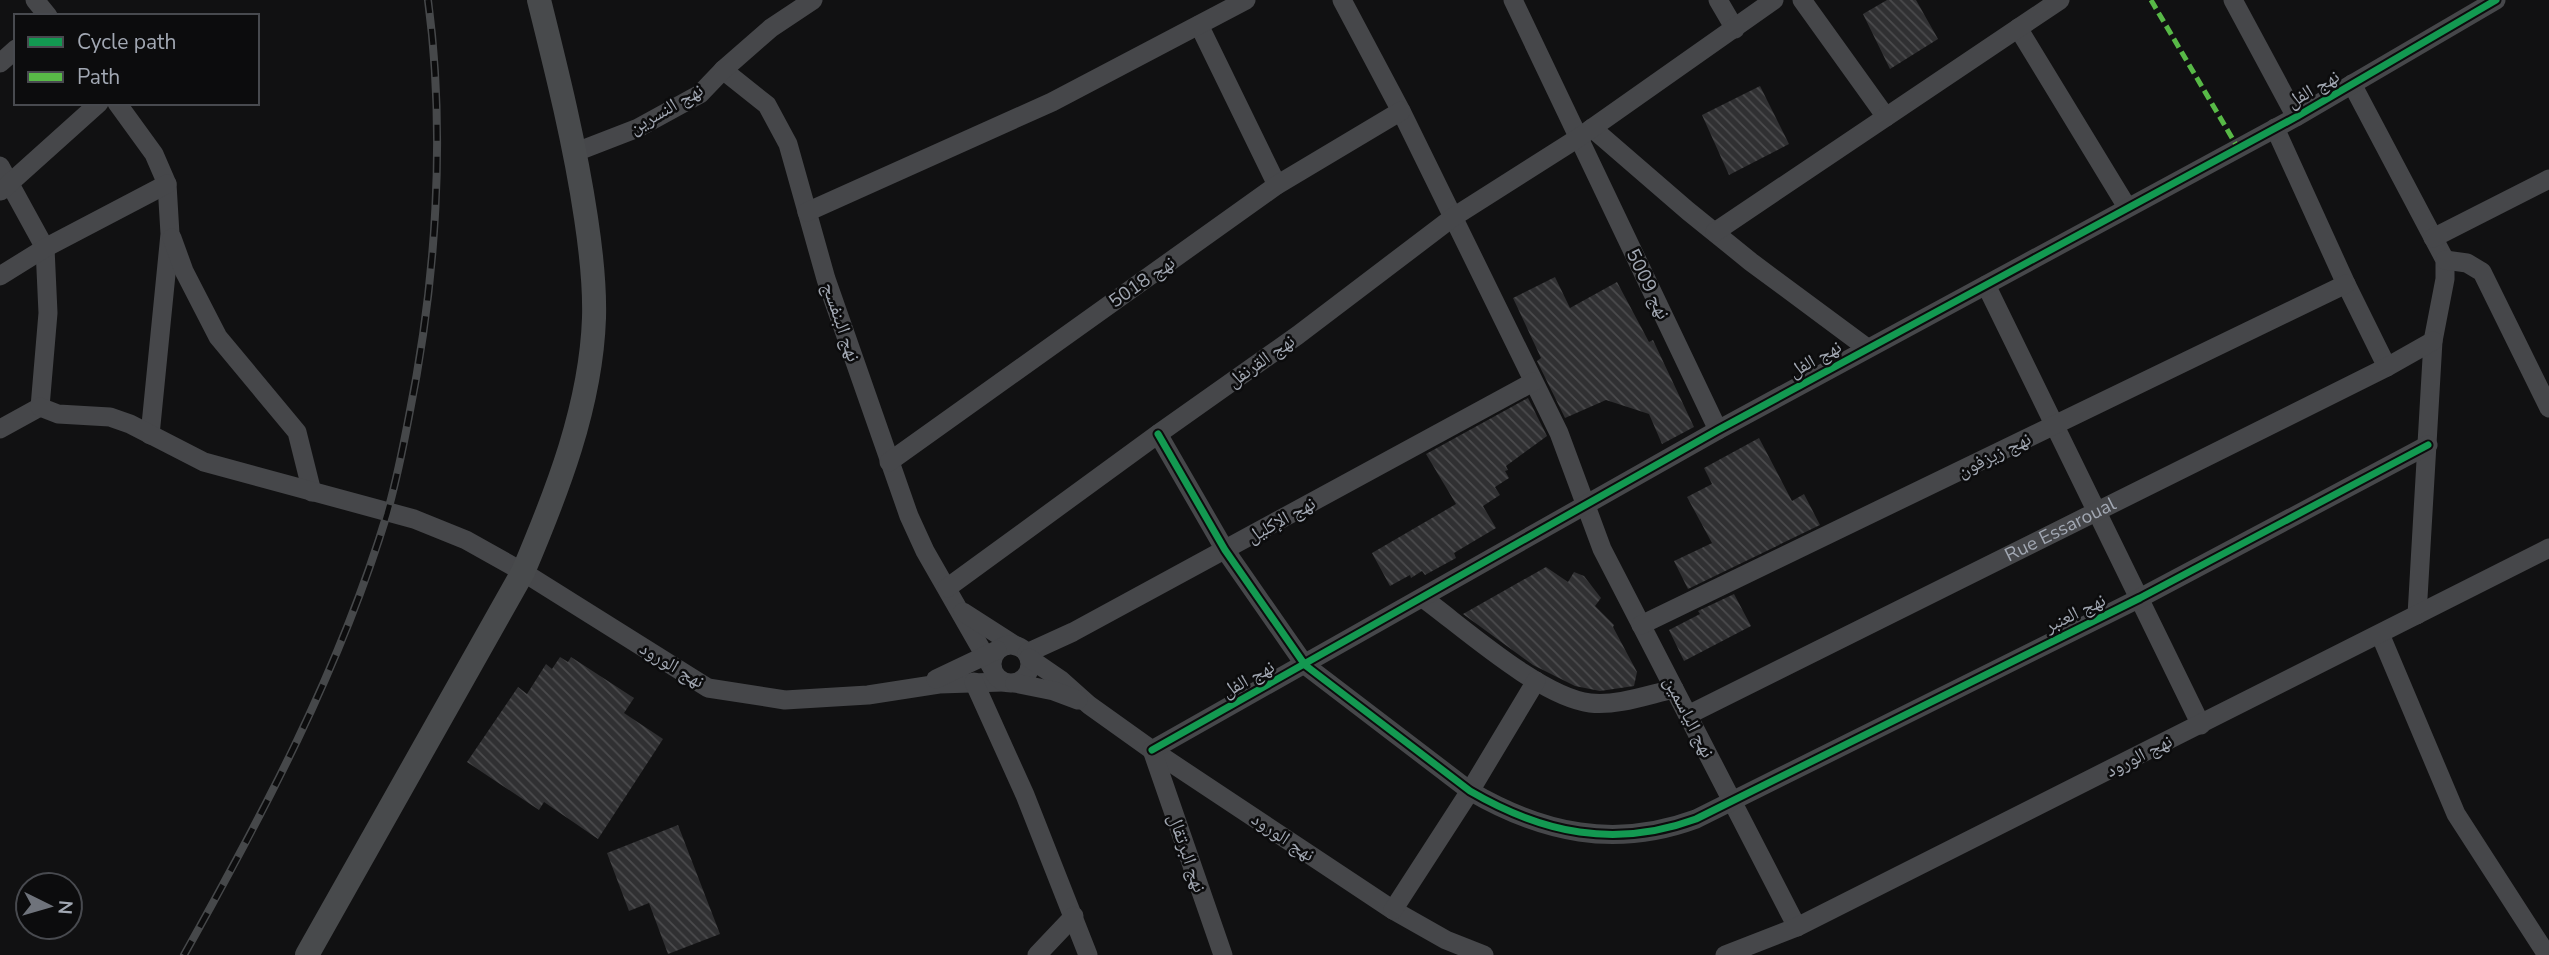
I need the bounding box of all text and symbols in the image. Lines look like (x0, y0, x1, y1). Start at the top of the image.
legend (14, 14, 259, 105)
text: Cycle path (77, 28, 176, 56)
text: Path (77, 63, 120, 91)
street label: نهج الفل (2282, 63, 2344, 115)
street label: نهج النسرين (624, 77, 708, 141)
street label: نهج 5009 (1620, 244, 1676, 324)
street label: نهج 5018 (1104, 250, 1180, 314)
street label: نهج البنفسج (815, 279, 867, 365)
street label: نهج القرنفل (1222, 328, 1300, 394)
street label: نهج الفل (1784, 334, 1846, 384)
street label: نهج زيزفون (1953, 426, 2035, 484)
street label: نهج الإكليل (1242, 490, 1320, 550)
street label: Rue Essaroual (2000, 491, 2121, 568)
street label: نهج العنبر (2039, 587, 2110, 639)
street label: نهج الورود (635, 635, 709, 695)
street label: نهج الفل (1217, 654, 1279, 704)
street label: نهج الياسمين (1657, 672, 1721, 762)
street label: نهج الورود (2101, 728, 2177, 784)
street label: نهج الورود (1246, 806, 1320, 868)
street label: نهج البرتقال (1161, 810, 1213, 896)
north arrow (14, 871, 84, 941)
text: N (51, 899, 79, 916)

